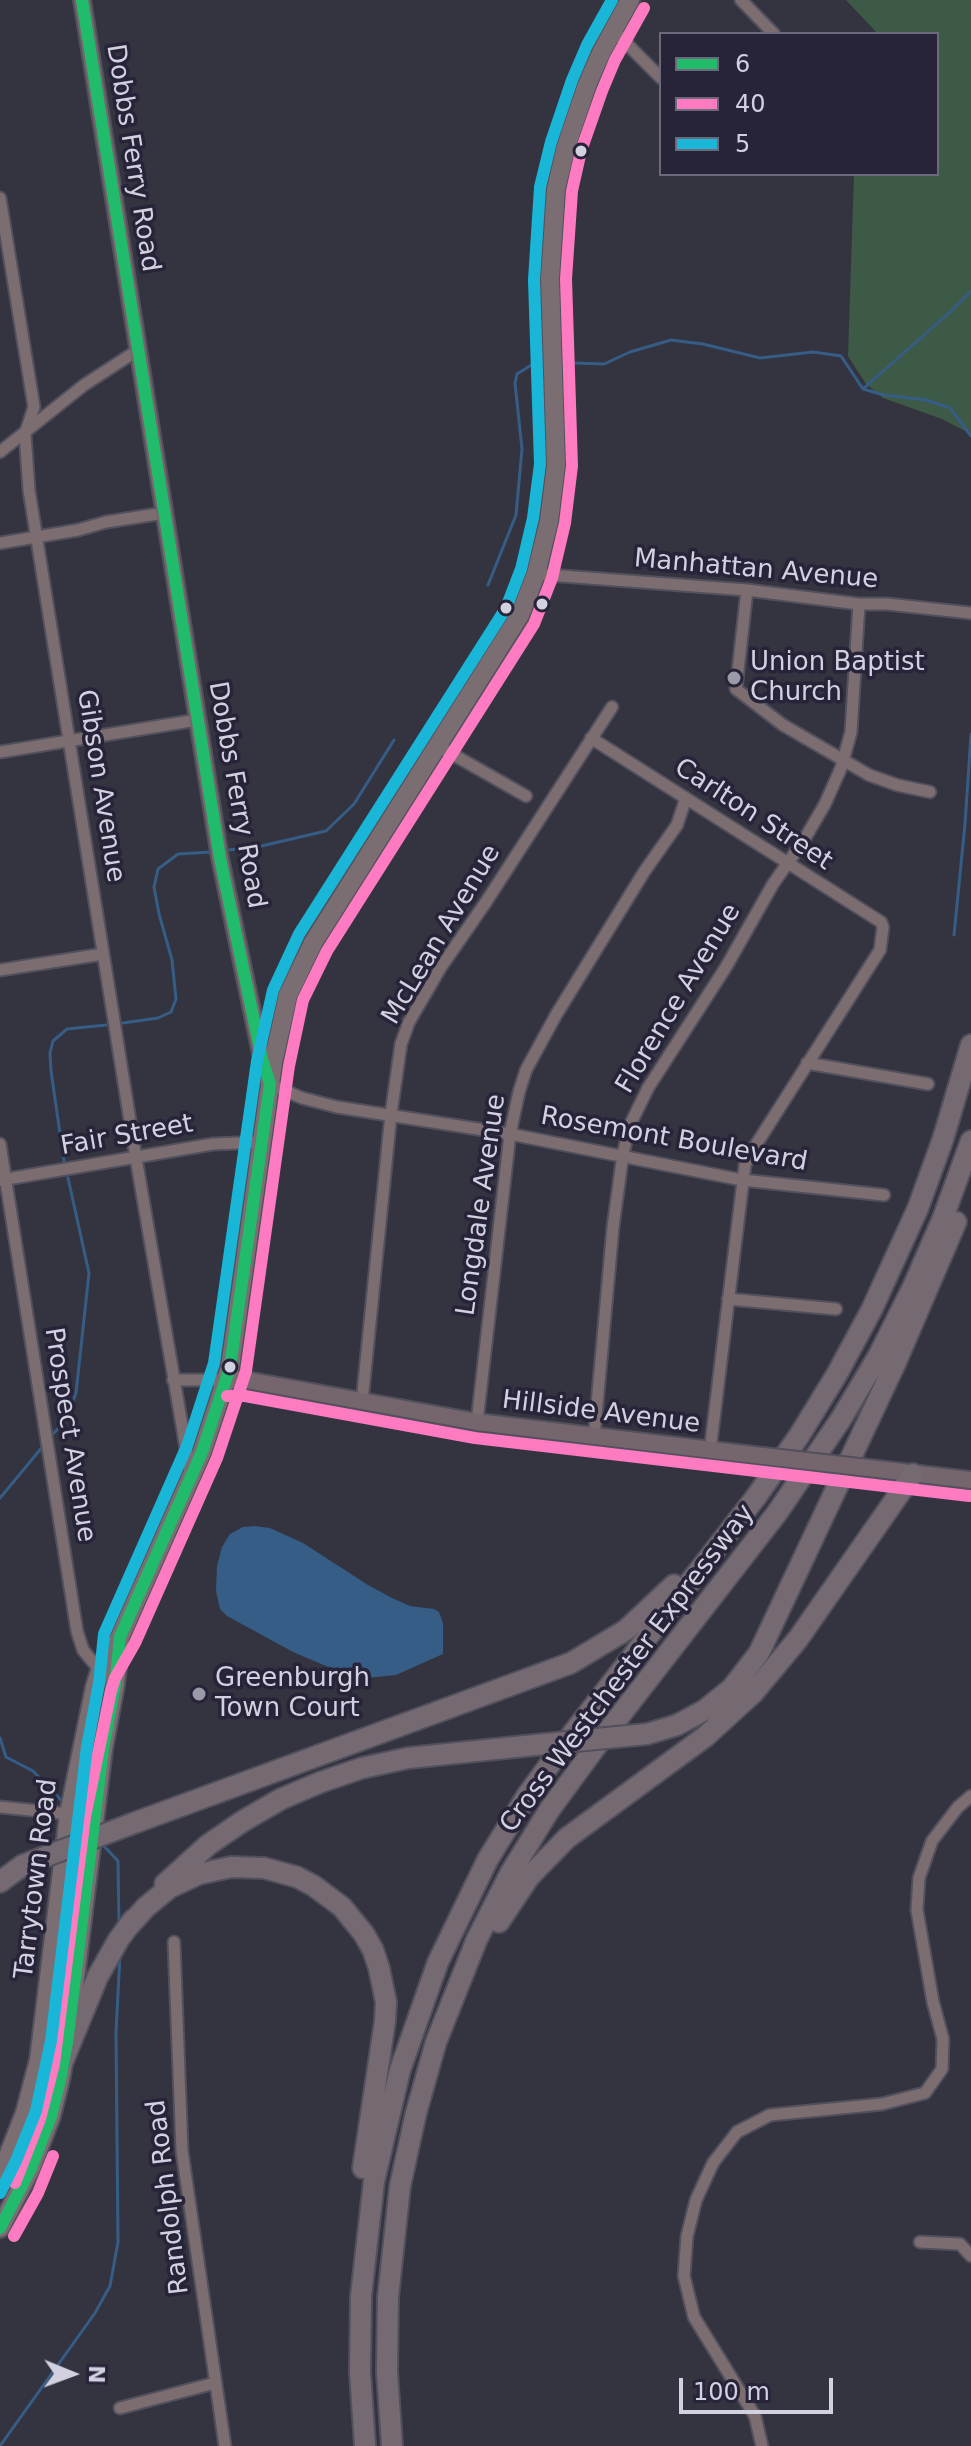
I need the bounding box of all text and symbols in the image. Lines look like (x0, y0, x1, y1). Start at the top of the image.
legend (659, 32, 939, 176)
street label: Dobbs Ferry Road (99, 42, 165, 274)
text: 6 (735, 50, 750, 78)
text: 40 (735, 90, 766, 118)
text: 5 (735, 130, 750, 158)
unlabelled marker (573, 143, 589, 159)
street label: Manhattan Avenue (633, 544, 879, 596)
unlabelled marker (534, 596, 550, 612)
unlabelled marker (498, 600, 514, 616)
place label: Union Baptist Church (750, 647, 925, 708)
marker: Union Baptist Church (725, 669, 743, 687)
street label: Dobbs Ferry Road (201, 679, 271, 911)
street label: Gibson Avenue (69, 687, 131, 885)
street label: Carlton Street (668, 752, 838, 878)
street label: McLean Avenue (376, 840, 508, 1030)
street label: Florence Avenue (610, 898, 748, 1100)
street label: Longdale Avenue (451, 1092, 513, 1318)
street label: Rosemont Boulevard (538, 1101, 810, 1179)
street label: Fair Street (58, 1109, 196, 1163)
street label: Prospect Avenue (37, 1326, 101, 1544)
unlabelled marker (222, 1359, 238, 1375)
street label: Hillside Avenue (500, 1385, 702, 1441)
street label: Cross Westchester Expressway (494, 1499, 762, 1839)
place label: Greenburgh Town Court (215, 1663, 370, 1724)
marker: Greenburgh Town Court (190, 1685, 208, 1703)
street label: Tarrytown Road (9, 1777, 65, 1981)
street label: Randolph Road (142, 2098, 196, 2296)
north arrow (32, 2334, 112, 2414)
scale bar (683, 2362, 837, 2412)
text: N (84, 2365, 109, 2384)
text: 100 m (693, 2378, 770, 2406)

